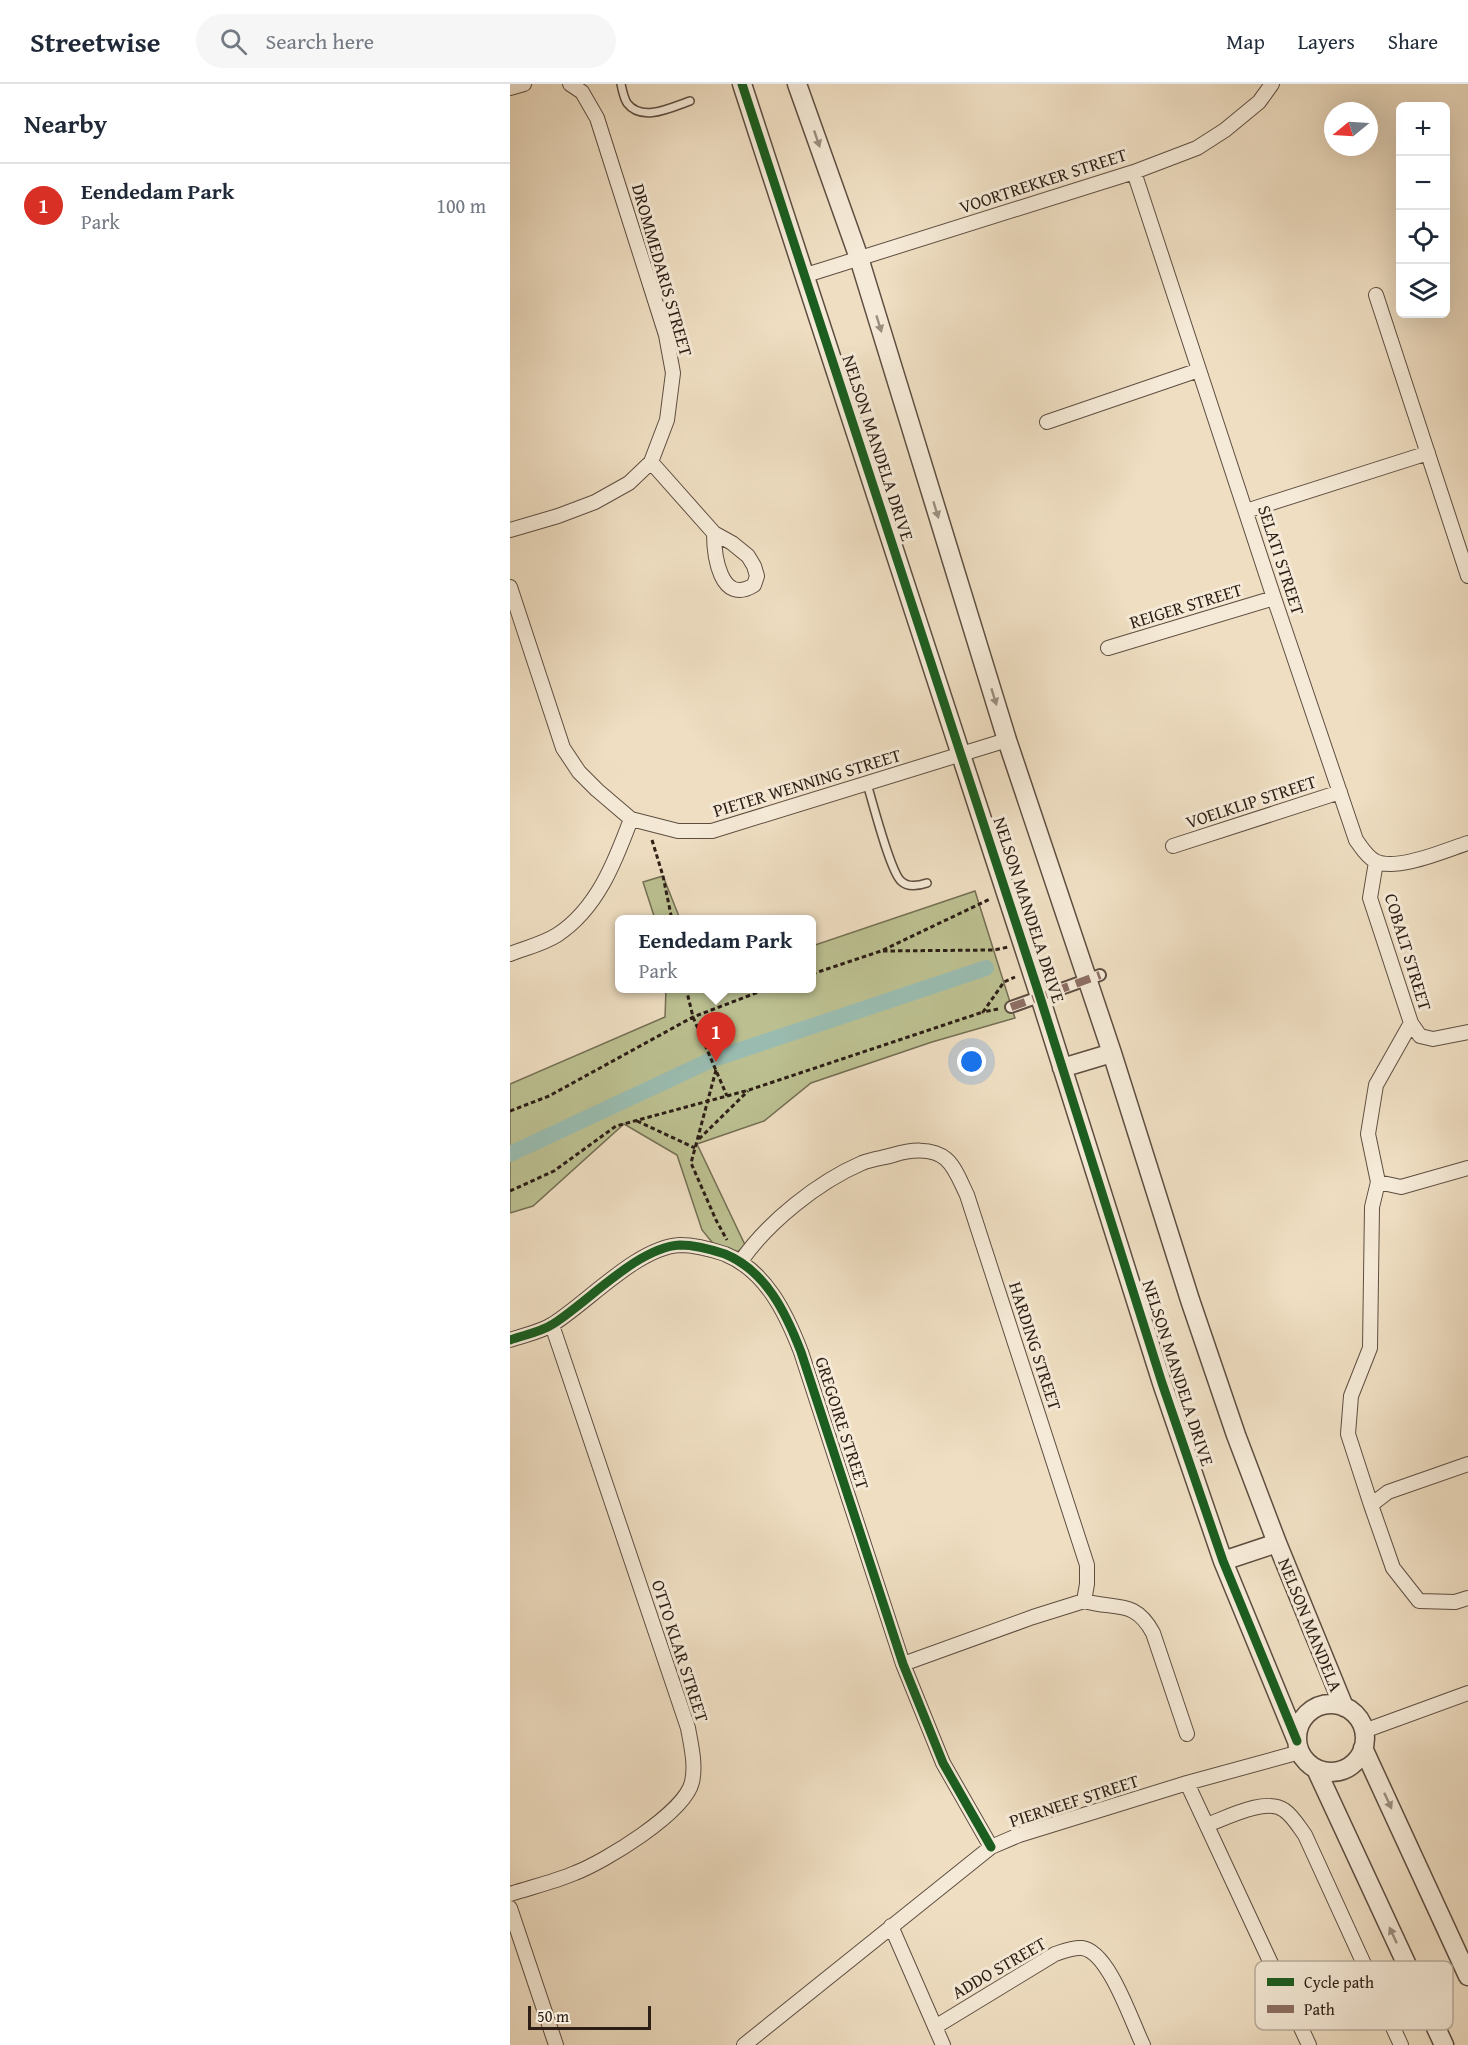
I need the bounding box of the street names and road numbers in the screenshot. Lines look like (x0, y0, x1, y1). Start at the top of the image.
street label: VOORTREKKER STREET (956, 141, 1130, 220)
street label: DROMMEDARIS STREET (625, 180, 700, 359)
street label: NELSON MANDELA DRIVE (836, 351, 921, 544)
street label: SELATI STREET (1251, 502, 1312, 618)
street label: REIGER STREET (1126, 576, 1246, 635)
street label: PIETER WENNING STREET (710, 741, 904, 824)
street label: VOELKLIP STREET (1182, 768, 1320, 835)
street label: NELSON MANDELA DRIVE (987, 813, 1072, 1006)
street label: COBALT STREET (1378, 890, 1439, 1014)
street label: NELSON MANDELA DRIVE (1136, 1276, 1221, 1469)
street label: HARDING STREET (1002, 1278, 1069, 1414)
street label: GREGOIRE STREET (808, 1353, 877, 1493)
street label: NELSON MANDELA (1271, 1554, 1350, 1696)
street label: OTTO KLAR STREET (645, 1576, 716, 1725)
street label: PIERNEEF STREET (1005, 1767, 1142, 1834)
street label: ADDO STREET (946, 1930, 1051, 2006)

